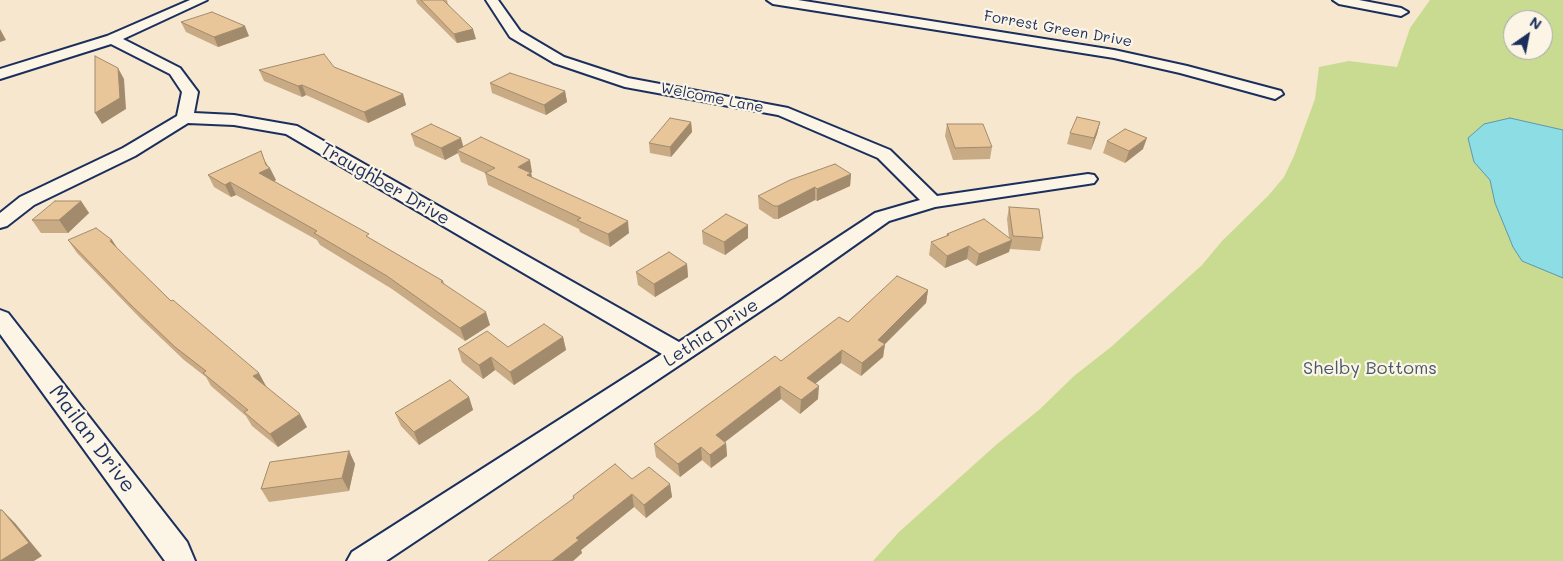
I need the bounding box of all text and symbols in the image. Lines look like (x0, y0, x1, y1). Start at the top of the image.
street label: Forrest Green Drive (982, 7, 1134, 51)
north arrow (1503, 10, 1553, 60)
text: N (1526, 12, 1546, 34)
street label: Welcome Lane (659, 79, 765, 117)
street label: Traughber Drive (317, 138, 453, 230)
street label: Lethia Drive (660, 294, 762, 372)
park label: Shelby Bottoms (1303, 357, 1437, 379)
street label: Mailan Drive (43, 380, 141, 498)

